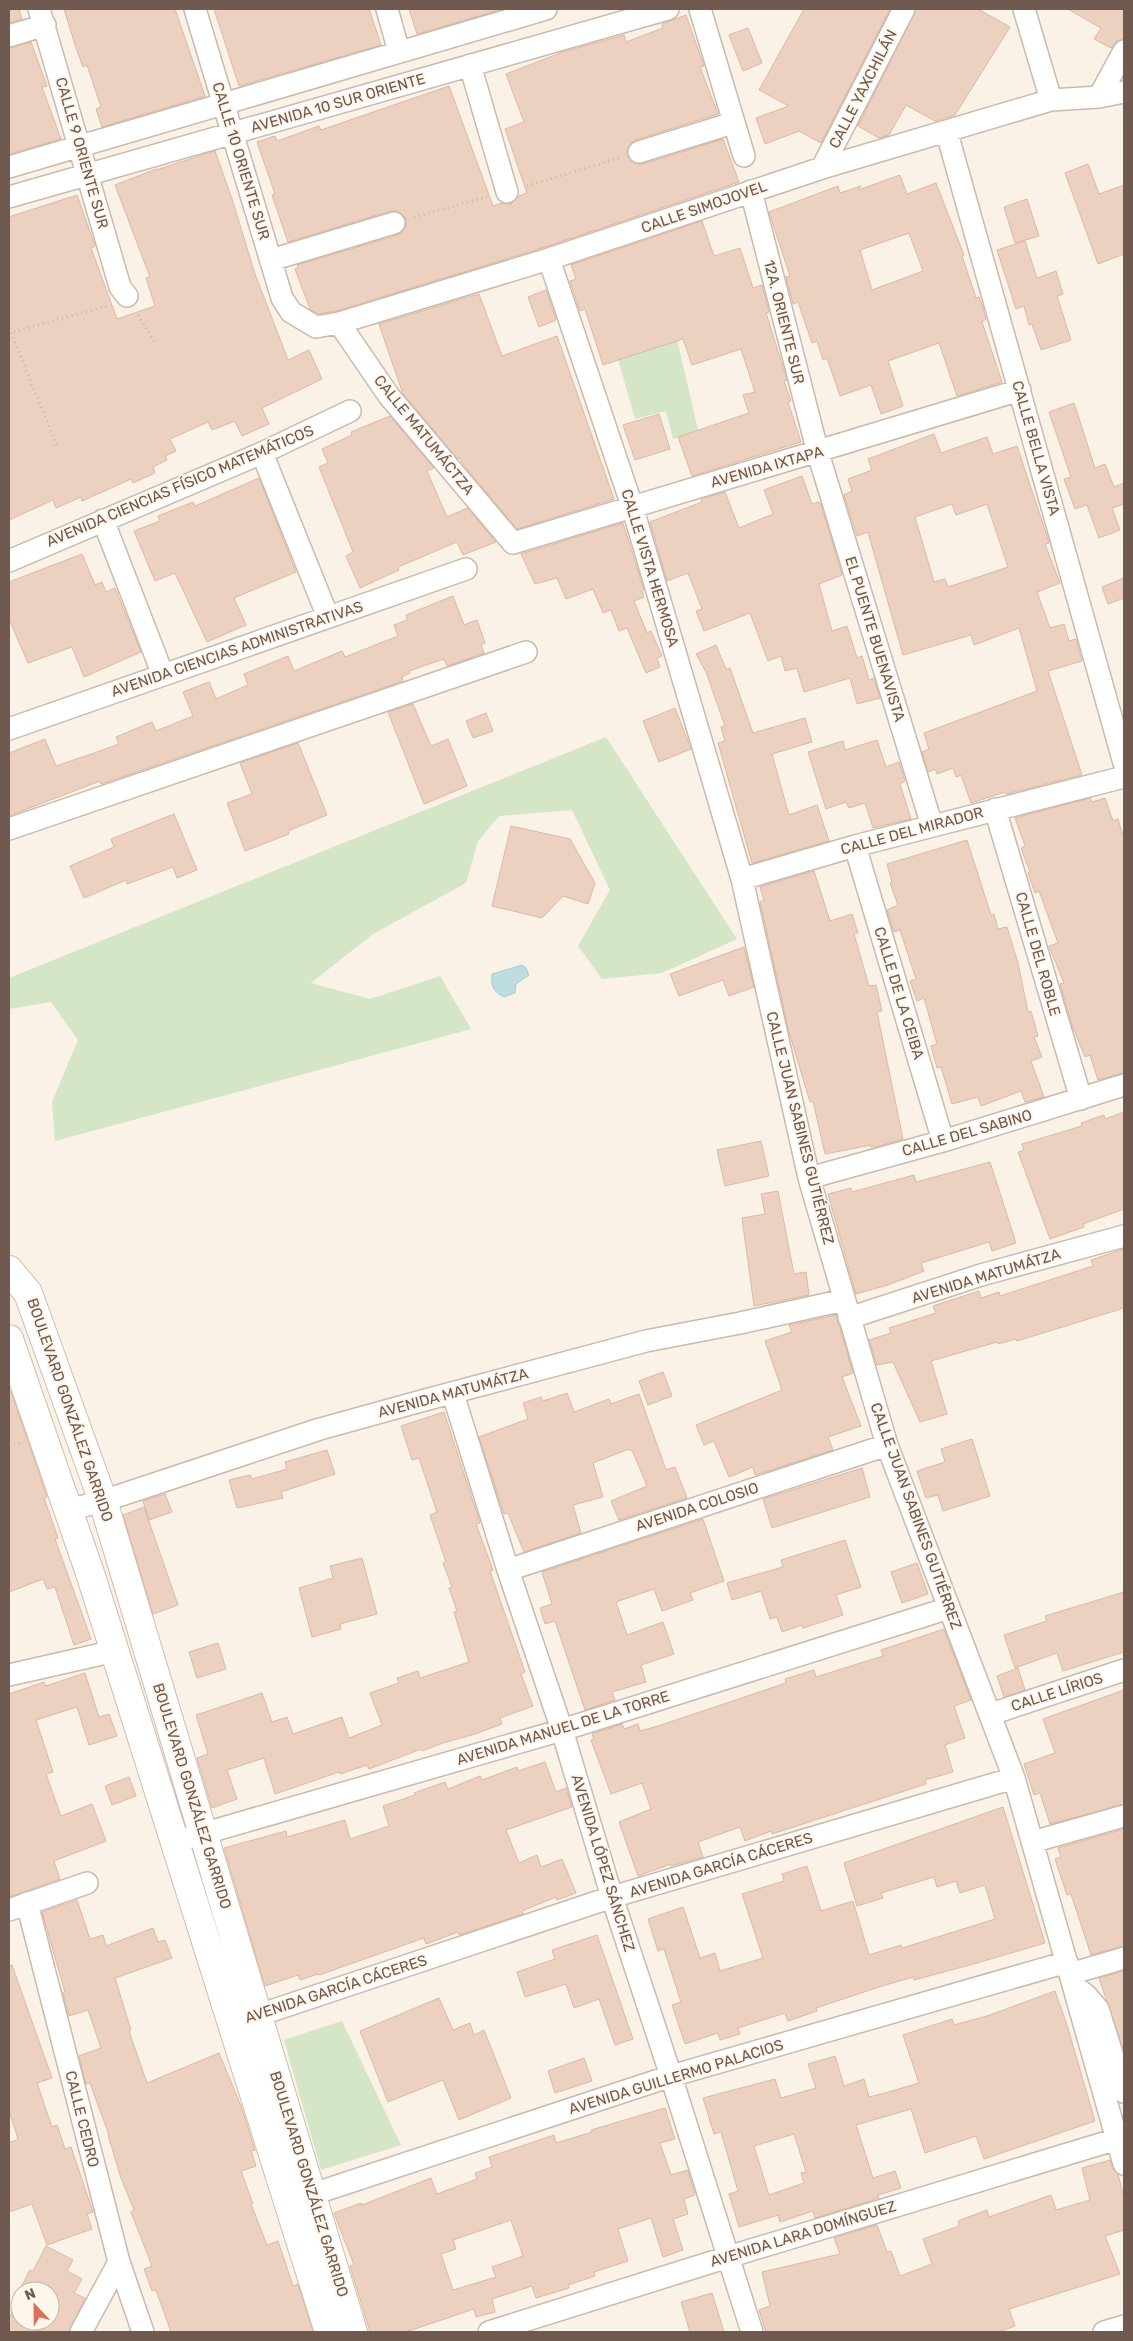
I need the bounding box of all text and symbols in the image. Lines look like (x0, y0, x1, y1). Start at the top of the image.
street label: CALLE YAXCHILÁN (825, 27, 901, 151)
street label: AVENIDA 10 SUR ORIENTE (249, 69, 427, 137)
street label: CALLE 9 ORIENTE SUR (52, 75, 112, 231)
street label: CALLE 10 ORIENTE SUR (208, 80, 274, 242)
street label: CALLE SIMOJOVEL (639, 177, 770, 237)
street label: 12A. ORIENTE SUR (760, 258, 808, 386)
street label: CALLE MATUMÁCTZA (370, 371, 478, 499)
street label: CALLE BELLA VISTA (1008, 379, 1064, 517)
street label: AVENIDA CIENCIAS FÍSICO MATEMÁTICOS (44, 421, 316, 551)
street label: AVENIDA IXTAPA (709, 442, 825, 492)
street label: CALLE VISTA HERMOSA (617, 487, 683, 649)
street label: EL PUENTE BUENAVISTA (841, 554, 909, 724)
street label: AVENIDA CIENCIAS ADMINISTRATIVAS (109, 597, 365, 701)
street label: CALLE DEL MIRADOR (839, 803, 985, 859)
street label: CALLE DEL ROBLE (1012, 890, 1064, 1018)
street label: CALLE DE LA CEIBA (870, 925, 928, 1061)
street label: CALLE JUAN SABINES GUTIÉRREZ (762, 1009, 838, 1247)
street label: CALLE DEL SABINO (900, 1106, 1034, 1160)
street label: AVENIDA MATUMÁTZA (909, 1245, 1063, 1307)
street label: BOULEVARD GONZÁLEZ GARRIDO (23, 1296, 117, 1524)
street label: AVENIDA MATUMÁTZA (376, 1364, 530, 1422)
street label: CALLE JUAN SABINES GUTIÉRREZ (867, 1400, 965, 1632)
street label: AVENIDA COLOSIO (633, 1479, 761, 1535)
street label: CALLE LÍRIOS (1009, 1669, 1105, 1715)
street label: BOULEVARD GONZÁLEZ GARRIDO (149, 1681, 235, 1911)
street label: AVENIDA MANUEL DE LA TORRE (454, 1687, 672, 1769)
street label: AVENIDA LÓPEZ SÁNCHEZ (567, 1772, 639, 1954)
street label: AVENIDA GARCÍA CÁCERES (627, 1829, 815, 1901)
street label: AVENIDA GARCÍA CÁCERES (243, 1951, 429, 2027)
street label: AVENIDA GUILLERMO PALACIOS (566, 2036, 786, 2118)
street label: CALLE CEDRO (61, 2069, 103, 2169)
street label: BOULEVARD GONZÁLEZ GARRIDO (266, 2069, 352, 2299)
street label: AVENIDA LARA DOMÍNGUEZ (708, 2197, 898, 2271)
north arrow (10, 2281, 60, 2331)
text: N (22, 2285, 38, 2304)

